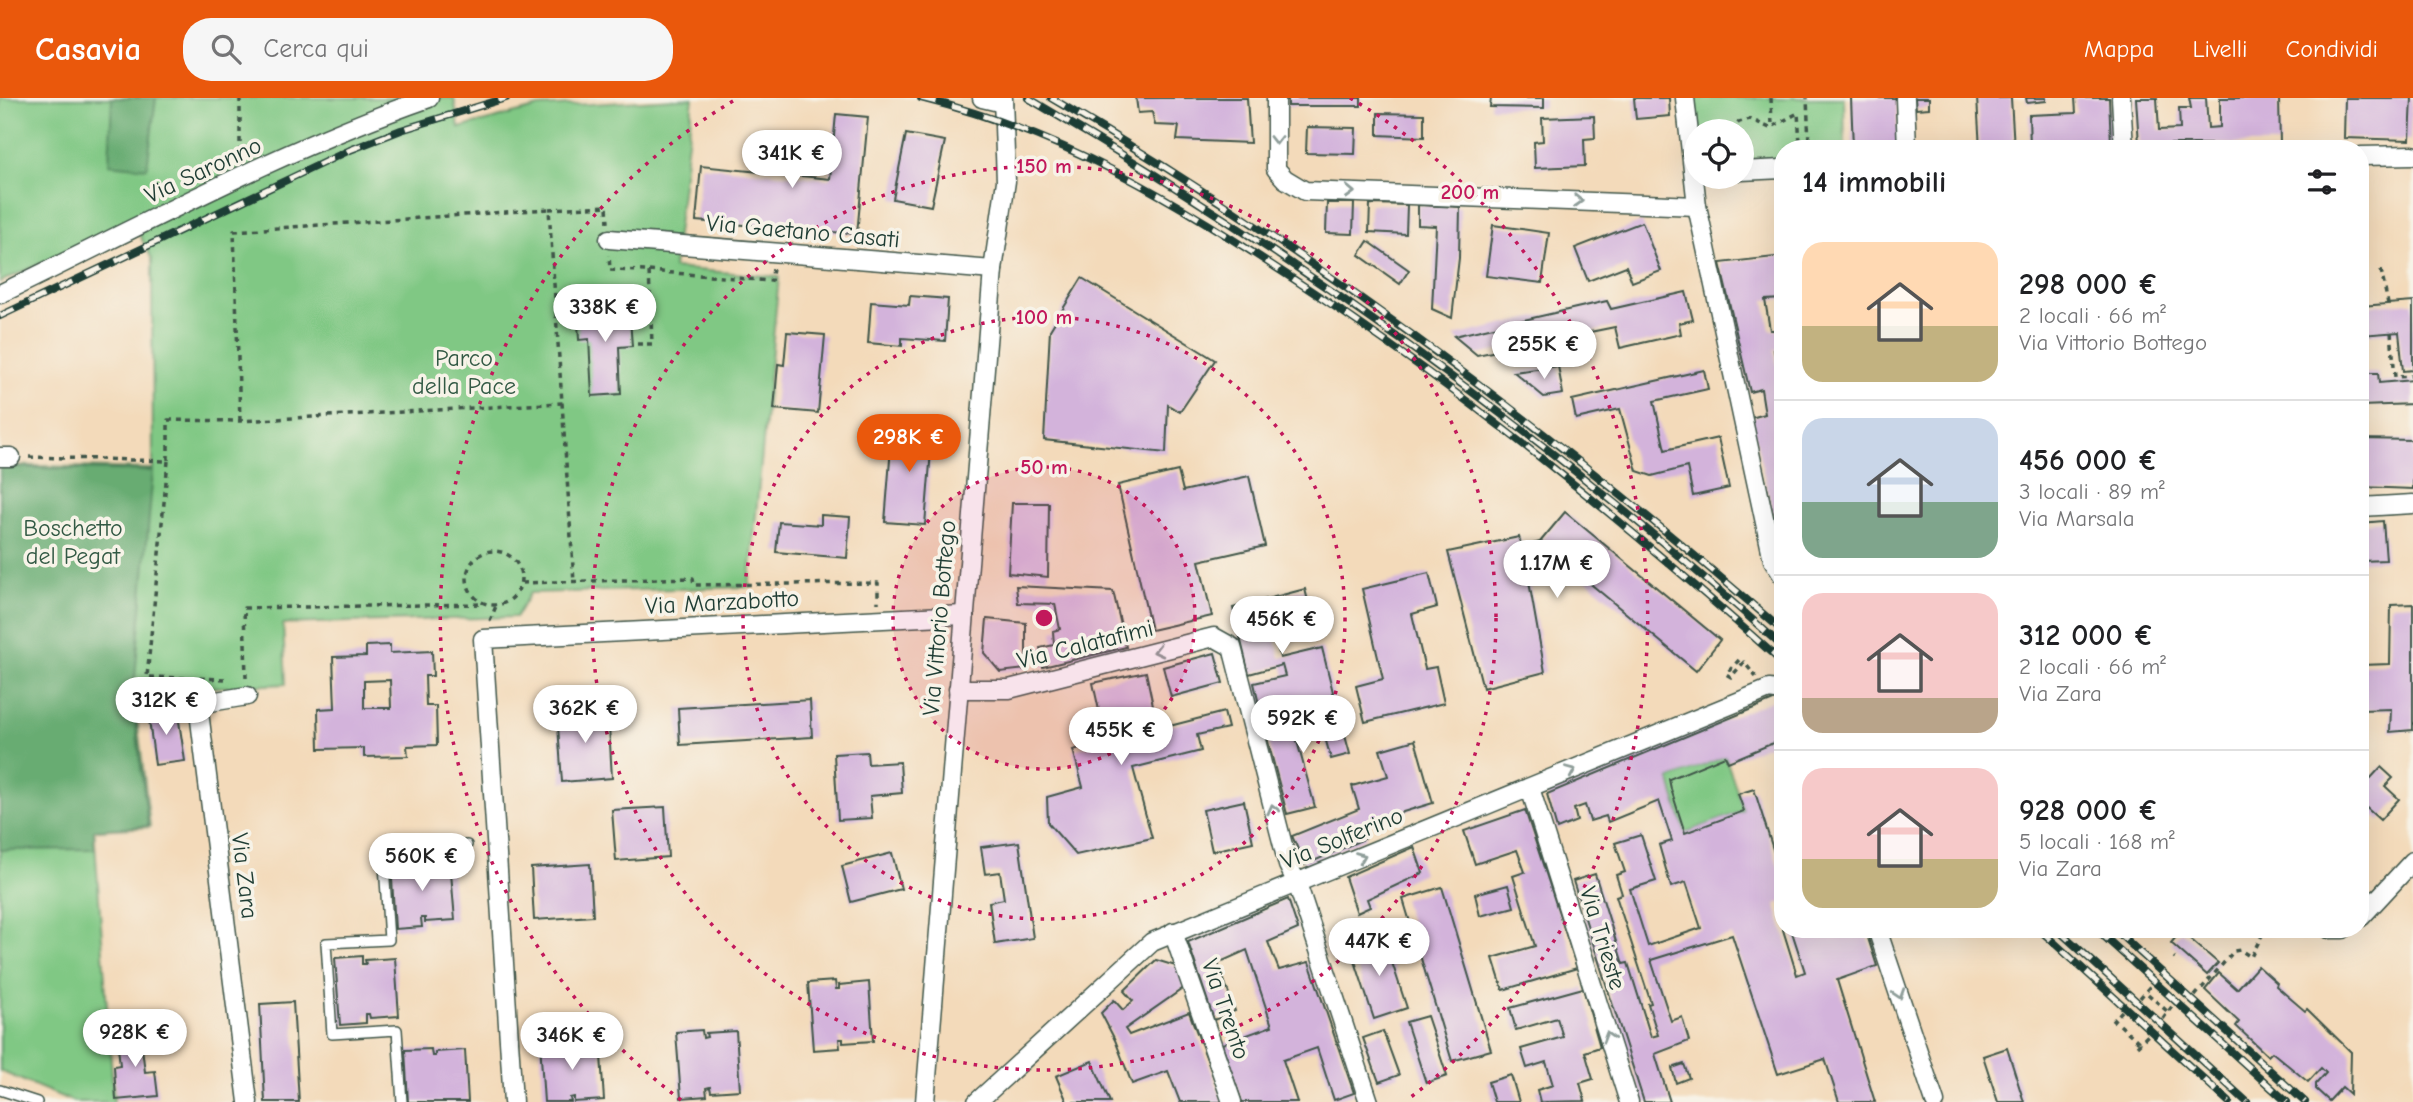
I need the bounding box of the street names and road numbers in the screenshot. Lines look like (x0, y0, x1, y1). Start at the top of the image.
street label: Via Saronno (140, 131, 266, 209)
street label: Via Gaetano Casati (705, 209, 901, 253)
street label: Via Vittorio Bottego (916, 519, 962, 717)
street label: Via Marzabotto (644, 584, 800, 620)
street label: Via Calatafimi (1014, 614, 1156, 674)
street label: Via Solferino (1277, 801, 1407, 875)
street label: Via Zara (226, 831, 264, 921)
street label: Via Trieste (1574, 883, 1632, 993)
street label: Via Trento (1196, 955, 1256, 1063)

